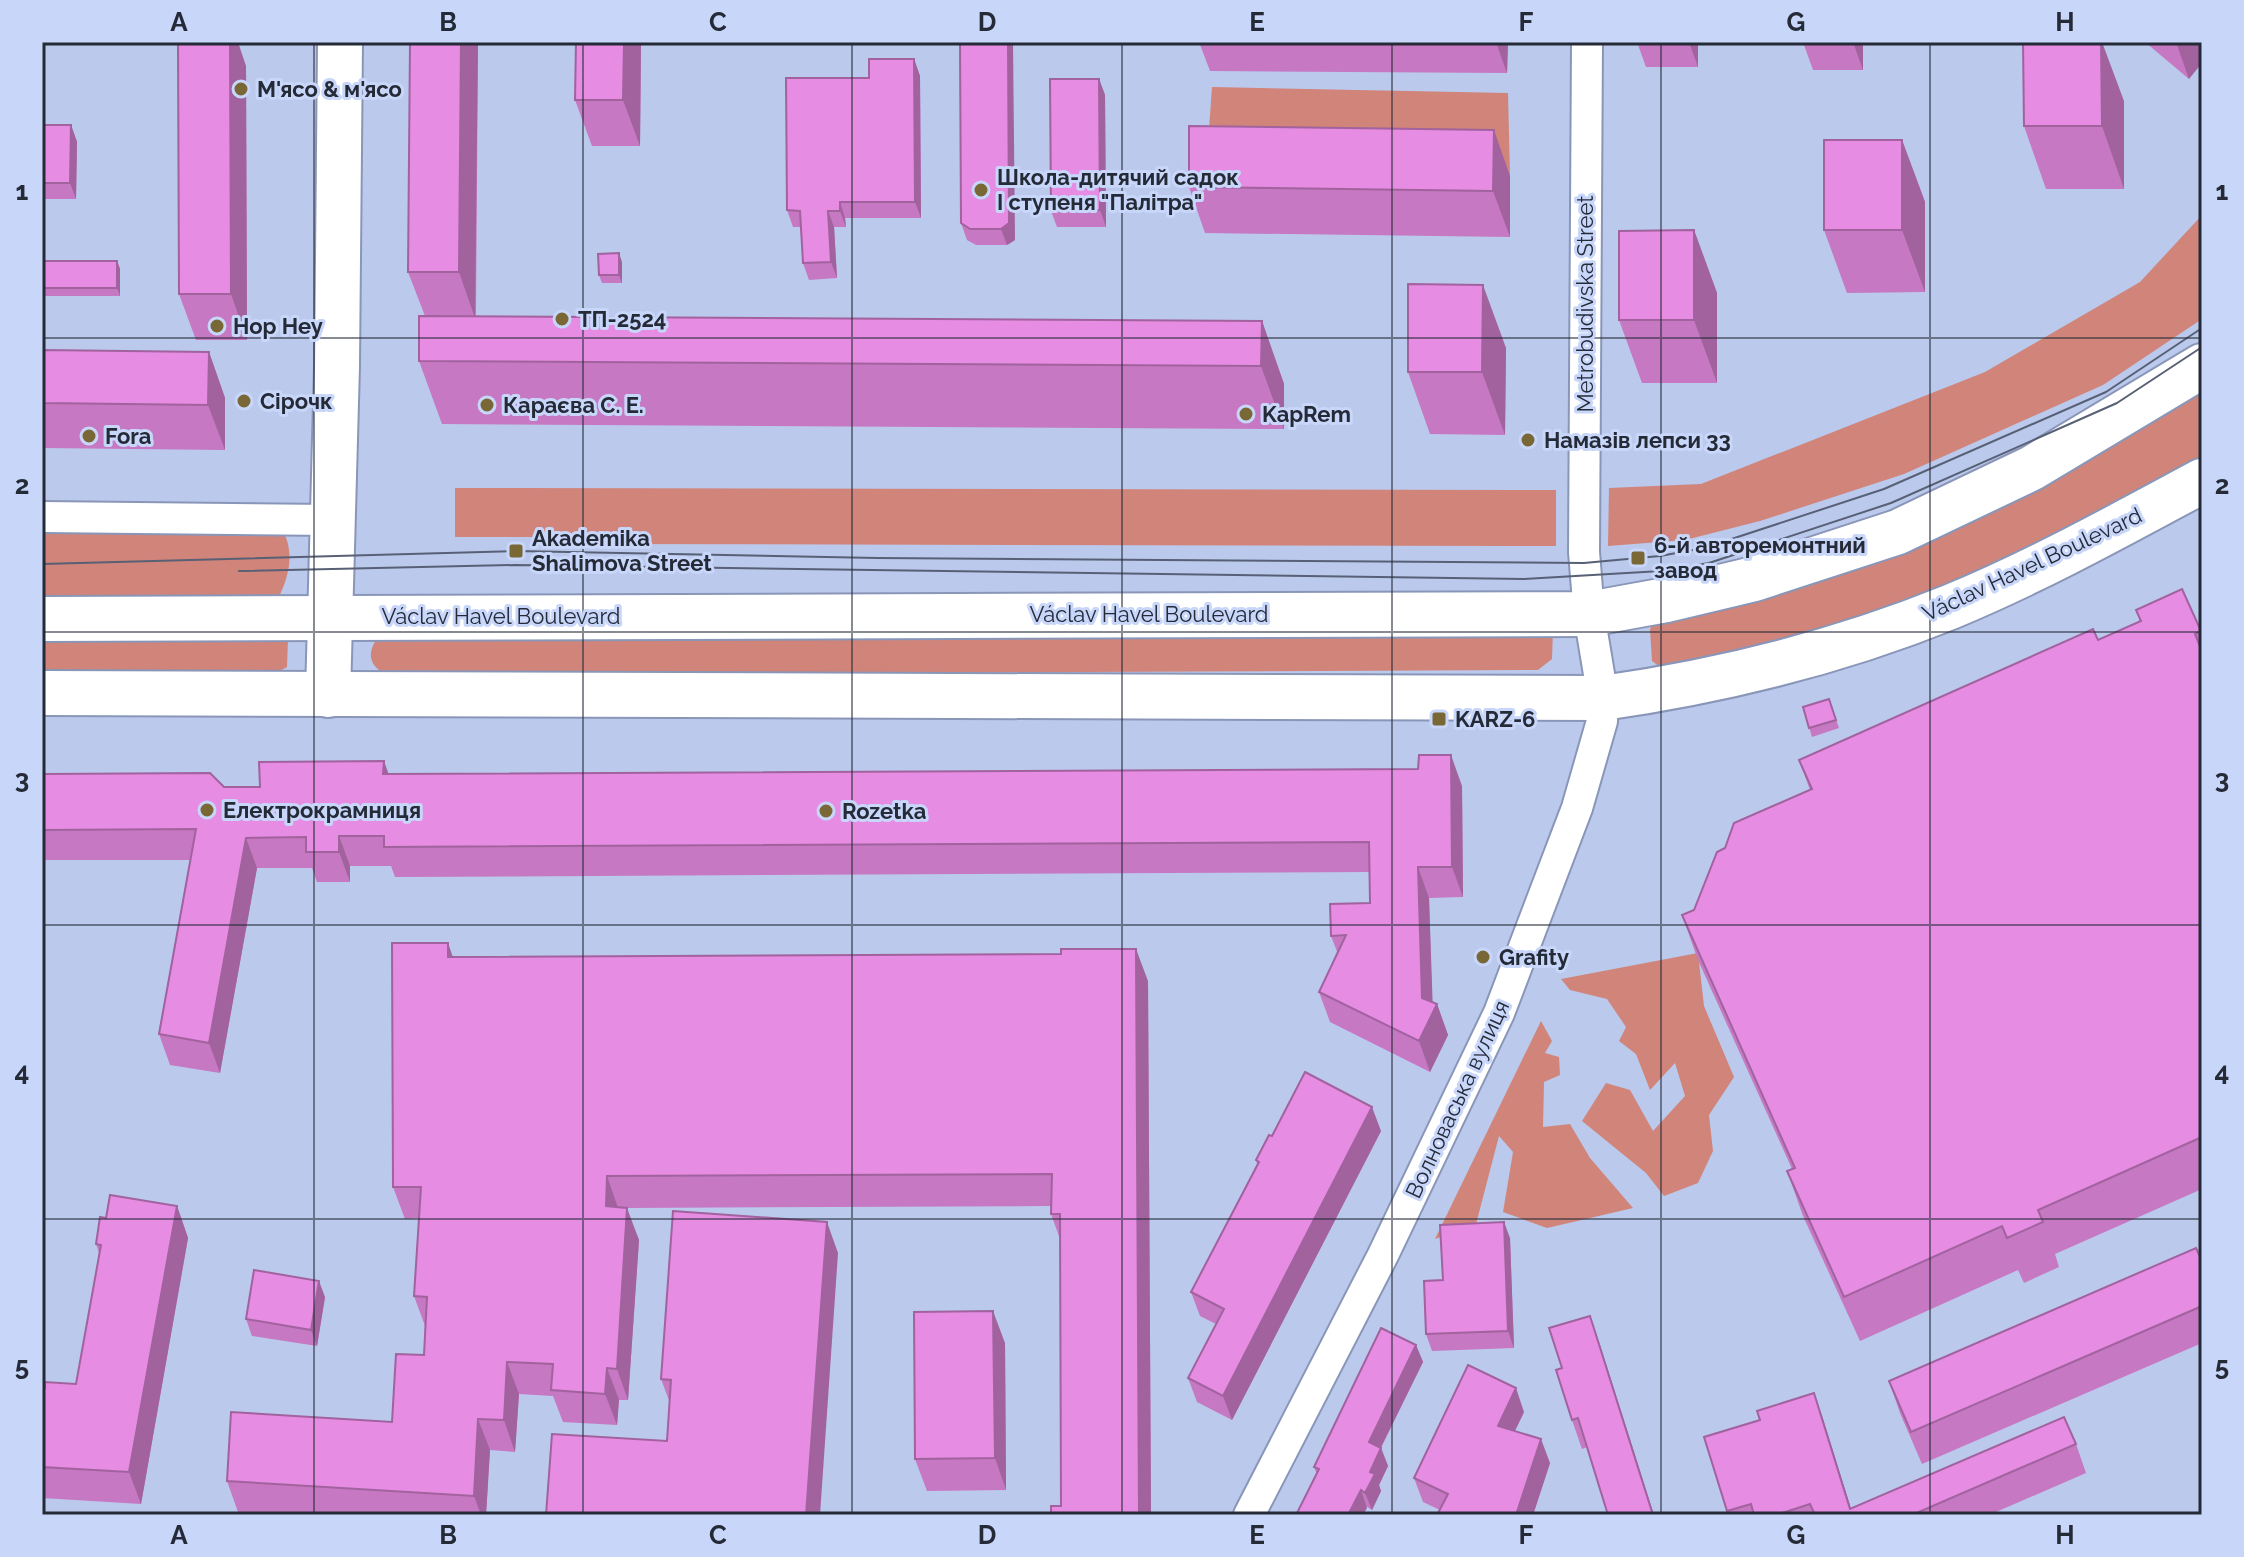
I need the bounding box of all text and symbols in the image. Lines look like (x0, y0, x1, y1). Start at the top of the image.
text: A (170, 7, 188, 37)
text: B (439, 7, 457, 37)
text: C (709, 7, 727, 37)
text: D (978, 7, 996, 37)
text: E (1249, 7, 1265, 37)
text: F (1519, 7, 1534, 37)
text: G (1787, 7, 1805, 37)
text: H (2055, 7, 2075, 37)
place label: М'ясо & м'ясо (257, 76, 402, 102)
marker: М'ясо & м'ясо (232, 80, 250, 98)
place label: Школа-дитячий садок І ступеня "Палітра" (997, 164, 1239, 215)
text: 1 (16, 176, 29, 206)
text: 1 (2216, 176, 2229, 206)
marker: Школа-дитячий садок І ступеня "Палітра" (972, 181, 990, 199)
street label: Metrobudivska Street (1572, 195, 1598, 413)
place label: ТП-2524 (578, 306, 666, 332)
marker: ТП-2524 (553, 310, 571, 328)
place label: Hop Hey (233, 313, 323, 339)
marker: Hop Hey (208, 317, 226, 335)
place label: Сірочк (260, 388, 333, 414)
marker: Сірочк (235, 392, 253, 410)
place label: Караєва С. Е. (503, 392, 644, 418)
marker: Караєва С. Е. (478, 396, 496, 414)
place label: KapRem (1262, 401, 1351, 427)
marker: KapRem (1237, 405, 1255, 423)
place label: Fora (105, 423, 151, 449)
marker: Fora (80, 427, 98, 445)
place label: Намазів лепси 33 (1544, 427, 1731, 453)
marker: Намазів лепси 33 (1519, 431, 1537, 449)
text: 2 (15, 470, 29, 500)
text: 2 (2215, 470, 2229, 500)
street label: Václav Havel Boulevard (1918, 502, 2146, 626)
place label: Akademika Shalimova Street (532, 525, 712, 576)
place label: 6-й авторемонтний завод (1654, 532, 1866, 583)
marker: Akademika Shalimova Street (507, 542, 525, 560)
marker: 6-й авторемонтний завод (1629, 549, 1647, 567)
street label: Václav Havel Boulevard (1029, 601, 1269, 627)
street label: Václav Havel Boulevard (381, 603, 621, 629)
place label: KARZ-6 (1455, 706, 1535, 732)
marker: KARZ-6 (1430, 710, 1448, 728)
text: 3 (15, 764, 29, 794)
text: 3 (2215, 764, 2229, 794)
place label: Електрокрамниця (223, 797, 421, 823)
place label: Rozetka (842, 798, 926, 824)
marker: Електрокрамниця (198, 801, 216, 819)
marker: Rozetka (817, 802, 835, 820)
place label: Grafity (1499, 944, 1569, 970)
marker: Grafity (1474, 948, 1492, 966)
street label: Волноваська вулиця (1400, 996, 1514, 1202)
text: 4 (15, 1057, 29, 1087)
text: 4 (2215, 1057, 2229, 1087)
text: 5 (15, 1351, 29, 1381)
text: 5 (2215, 1351, 2229, 1381)
text: A (170, 1520, 188, 1550)
text: B (439, 1520, 457, 1550)
text: C (709, 1520, 727, 1550)
text: D (978, 1520, 996, 1550)
text: E (1249, 1520, 1265, 1550)
text: F (1519, 1520, 1534, 1550)
text: G (1787, 1520, 1805, 1550)
text: H (2055, 1520, 2075, 1550)

